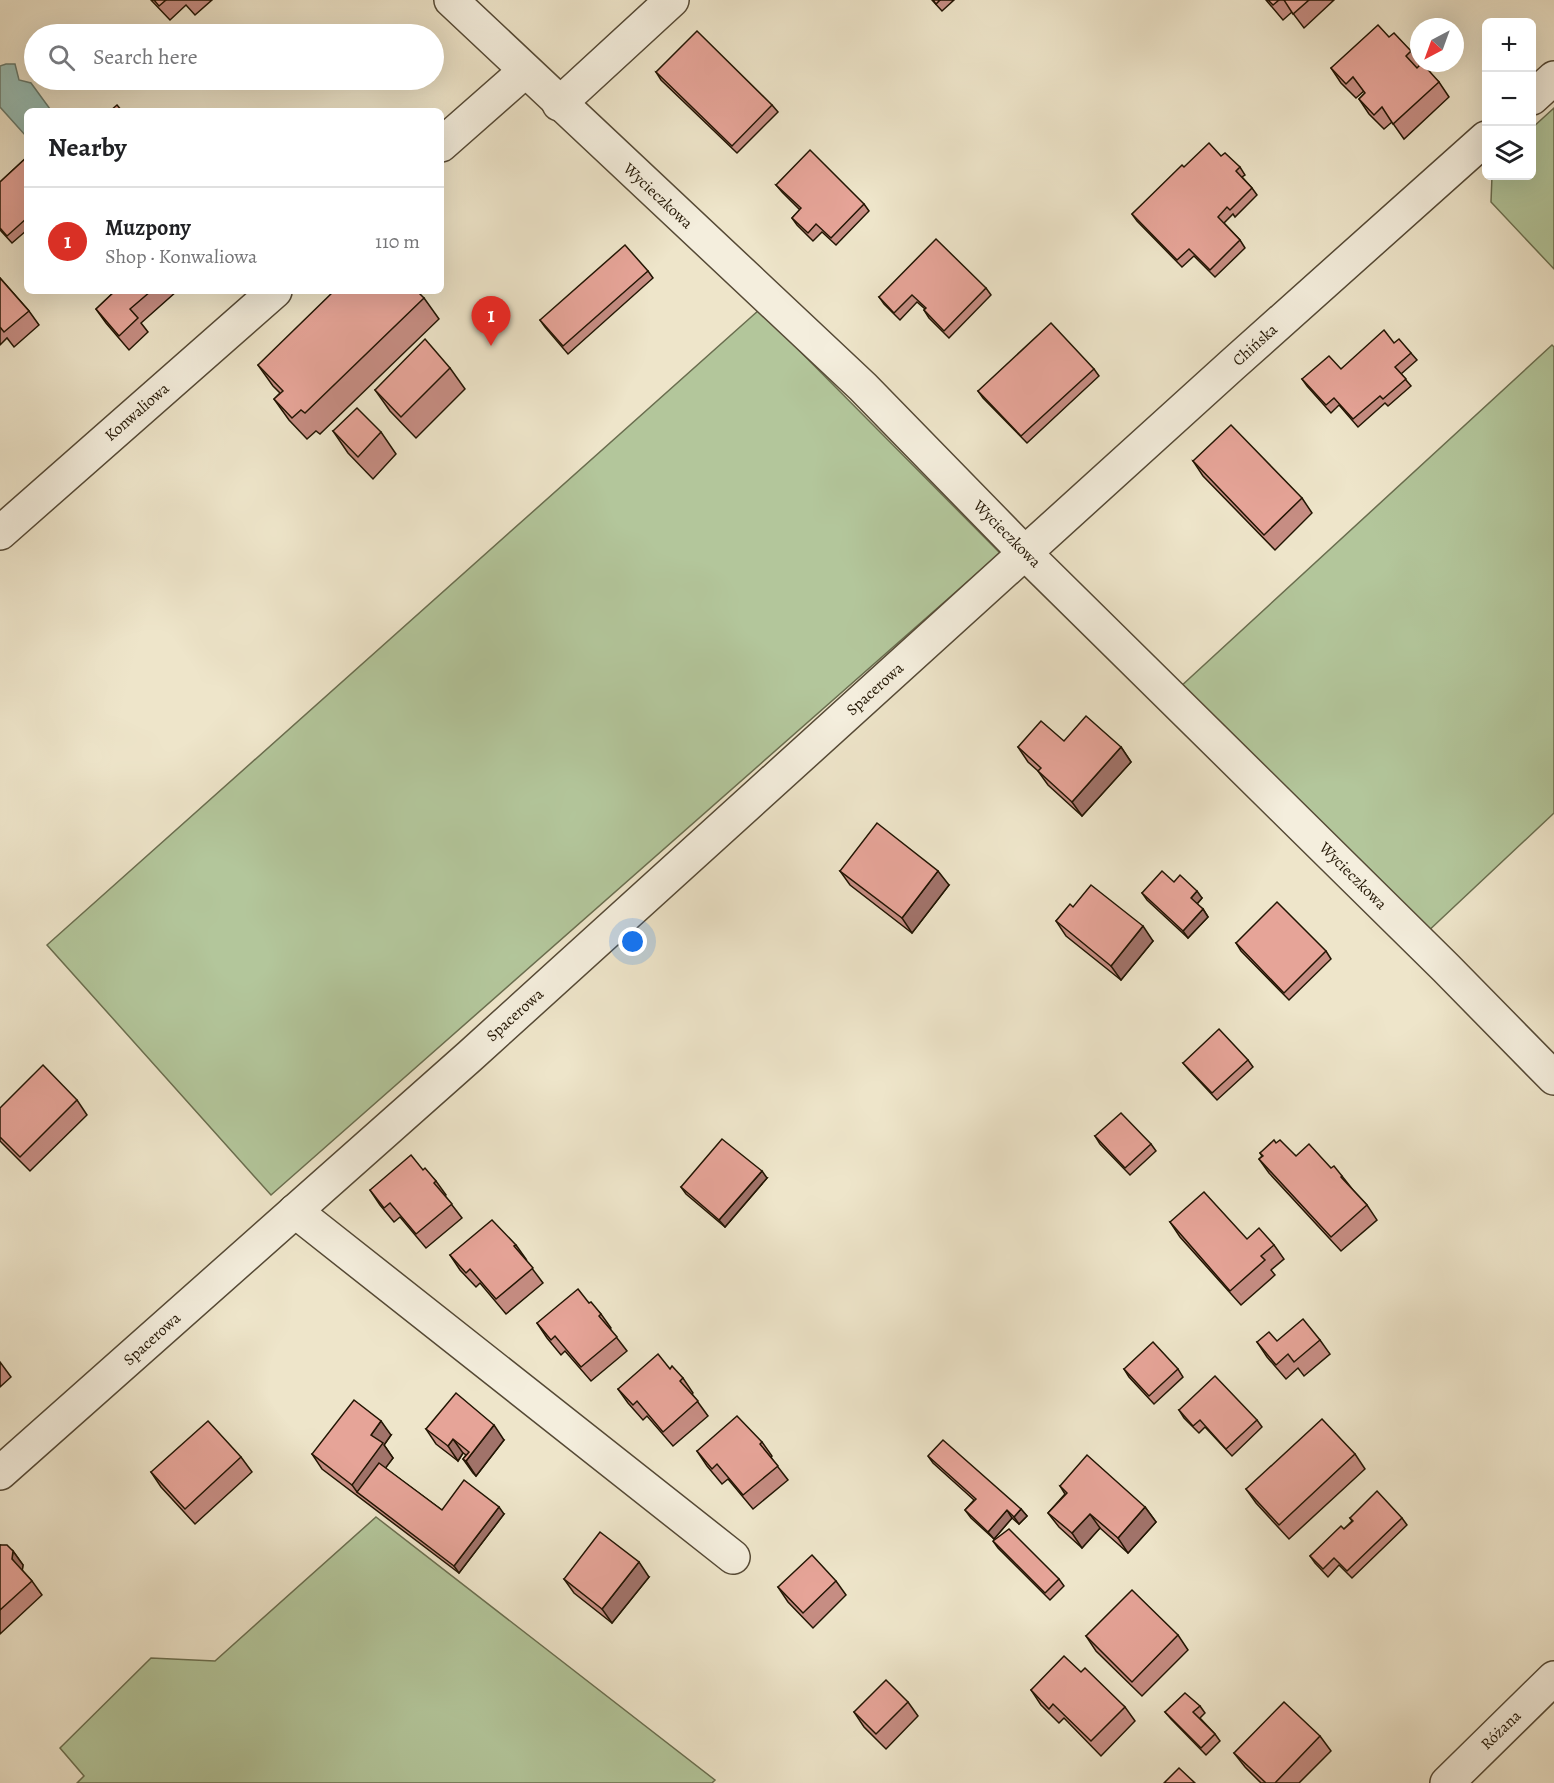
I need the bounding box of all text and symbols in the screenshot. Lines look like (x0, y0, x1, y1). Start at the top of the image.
north arrow (1410, 18, 1464, 72)
map controls (1482, 18, 1536, 180)
button: + (1482, 18, 1536, 72)
search box (24, 24, 444, 90)
icon: search (45, 41, 78, 74)
text: Search here (93, 42, 198, 72)
button: − (1482, 72, 1536, 126)
button: layers (1482, 126, 1536, 180)
text: Nearby (48, 130, 127, 165)
street label: Wycieczkowa (618, 157, 698, 234)
text: Muzpony (105, 213, 191, 243)
text: 1 (64, 228, 71, 255)
text: 110 m (375, 228, 420, 255)
text: Shop · Konwaliowa (105, 243, 257, 270)
pin: 1 (472, 296, 510, 346)
street label: Chińska (1228, 319, 1283, 371)
street label: Konwaliowa (100, 377, 174, 446)
street label: Wycieczkowa (967, 494, 1046, 573)
street label: Spacerowa (842, 657, 909, 721)
street label: Wycieczkowa (1313, 836, 1392, 915)
your location (618, 927, 647, 956)
street label: Spacerowa (482, 983, 549, 1047)
street label: Spacerowa (119, 1307, 186, 1371)
street label: Różana (1476, 1705, 1526, 1755)

